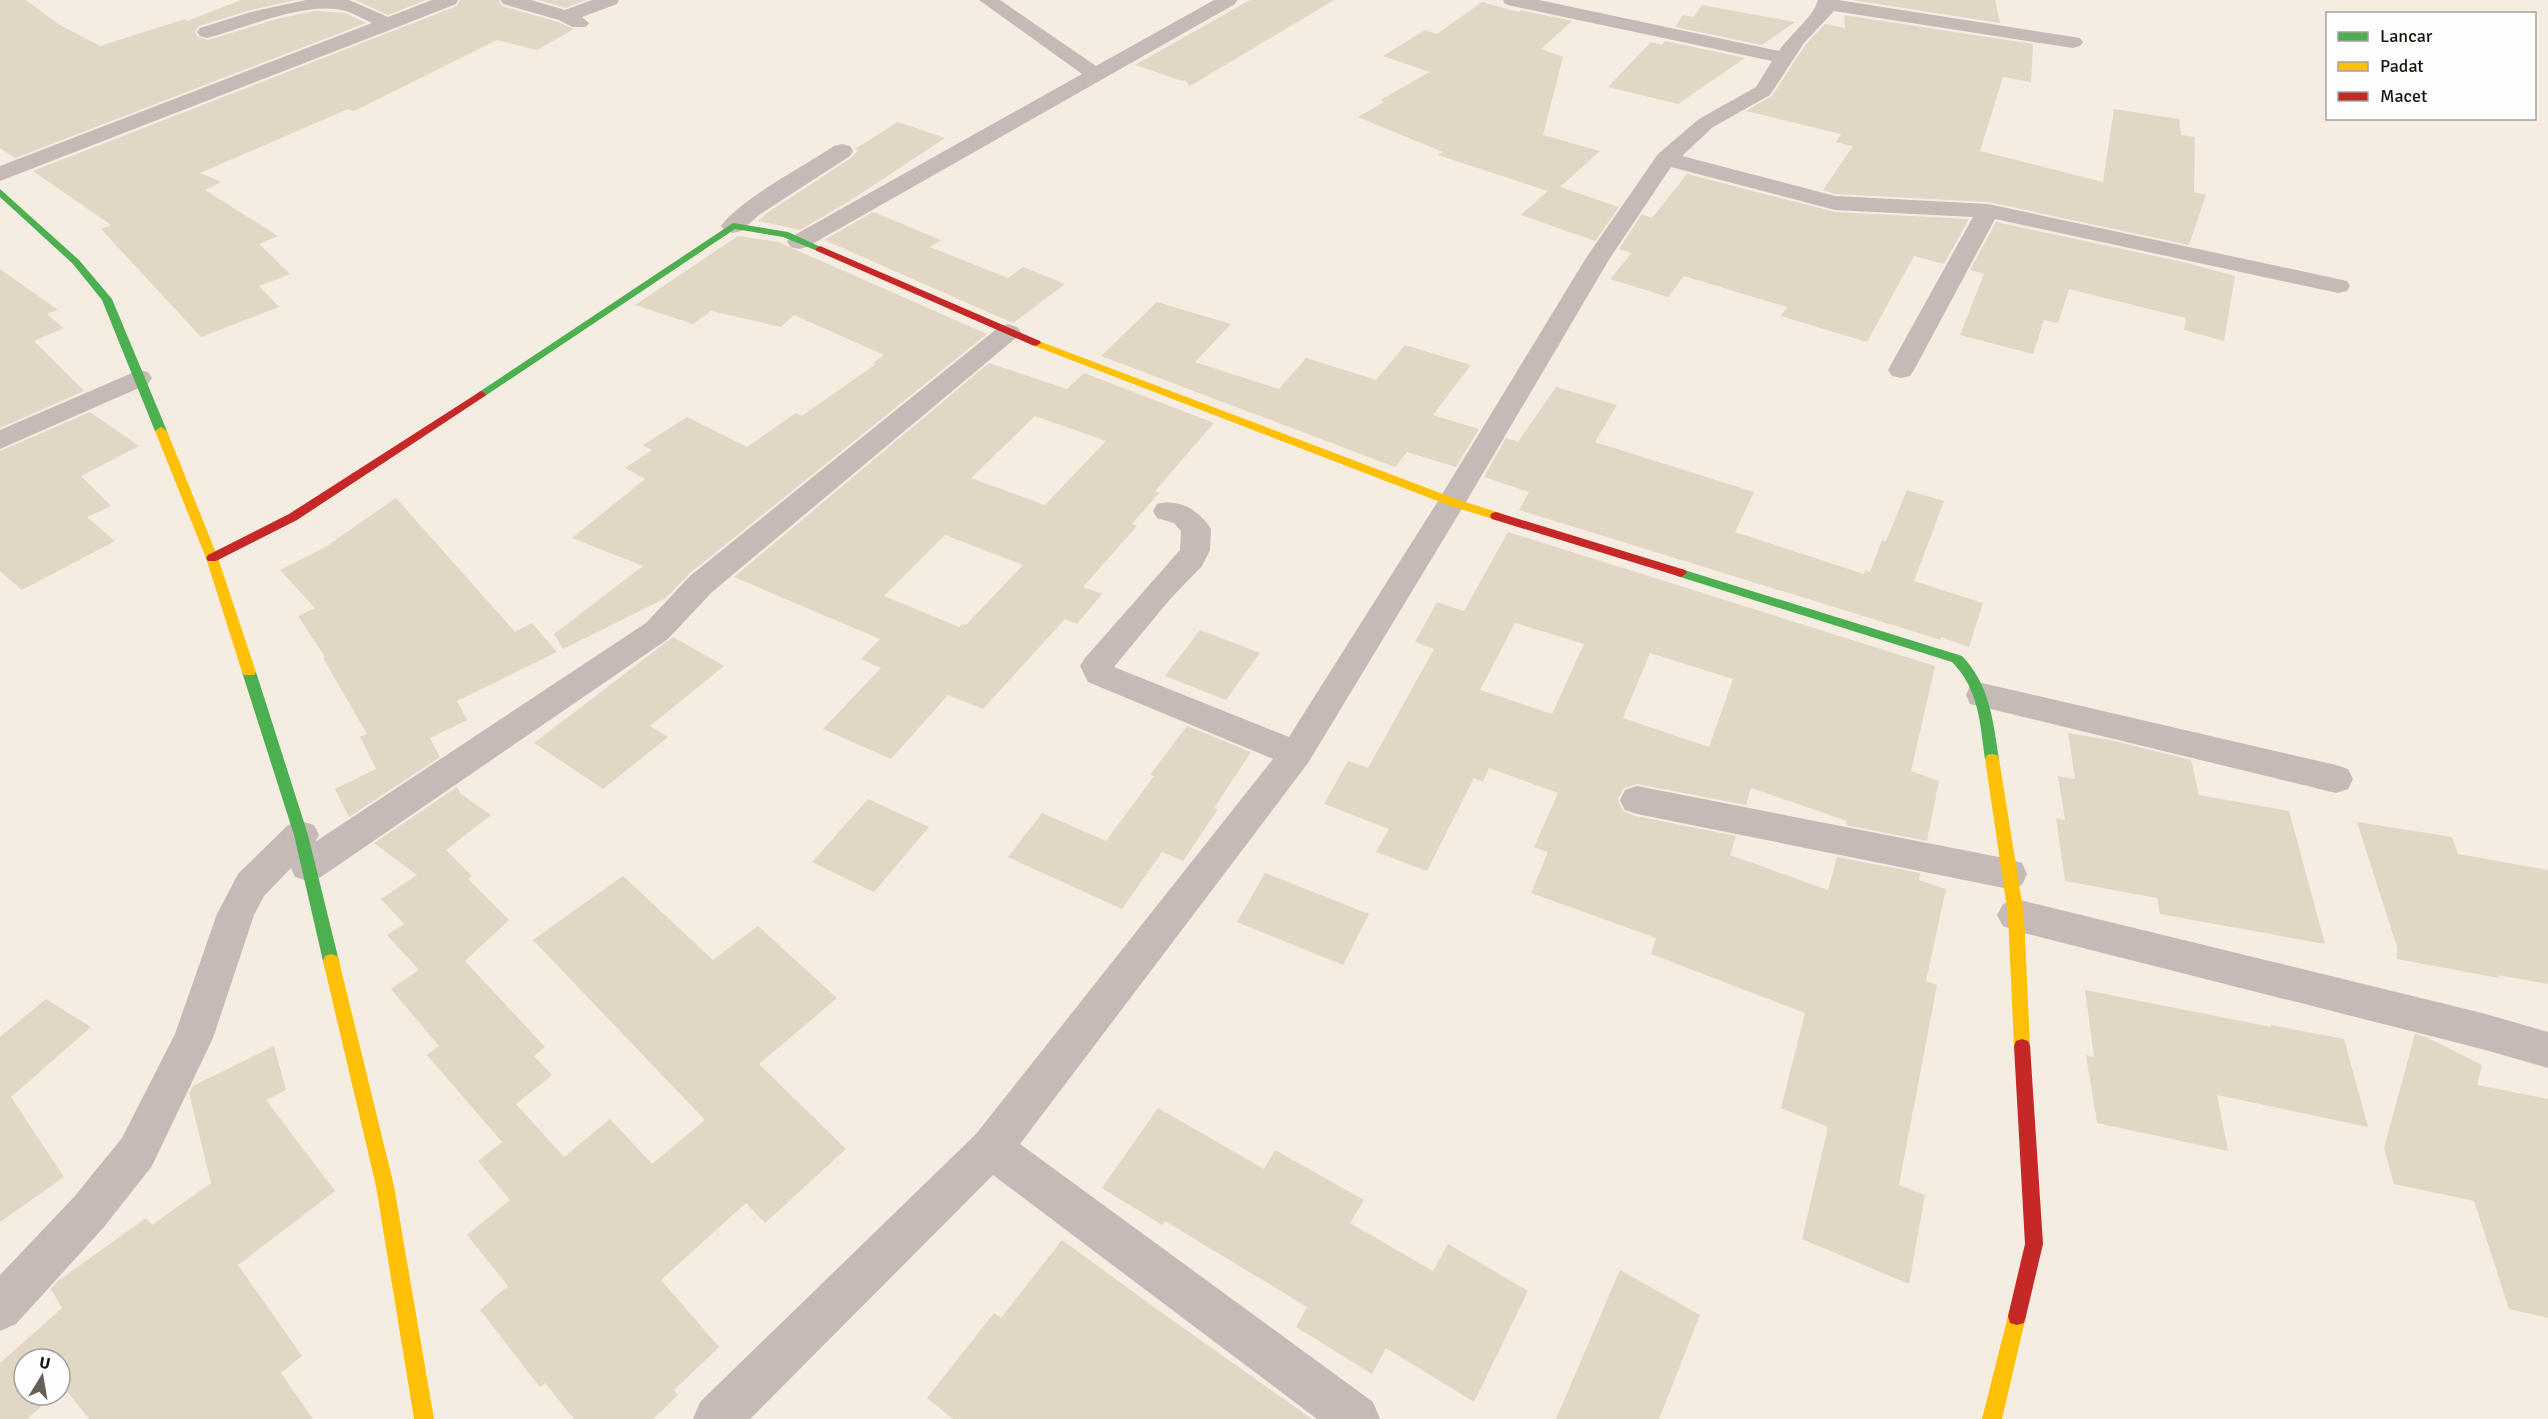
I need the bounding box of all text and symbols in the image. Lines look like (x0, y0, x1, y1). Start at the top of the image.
legend (2326, 12, 2536, 120)
text: Lancar (2380, 25, 2433, 47)
text: Padat (2380, 55, 2424, 77)
text: Macet (2380, 85, 2427, 107)
north arrow (12, 1347, 72, 1407)
text: U (37, 1352, 52, 1374)

